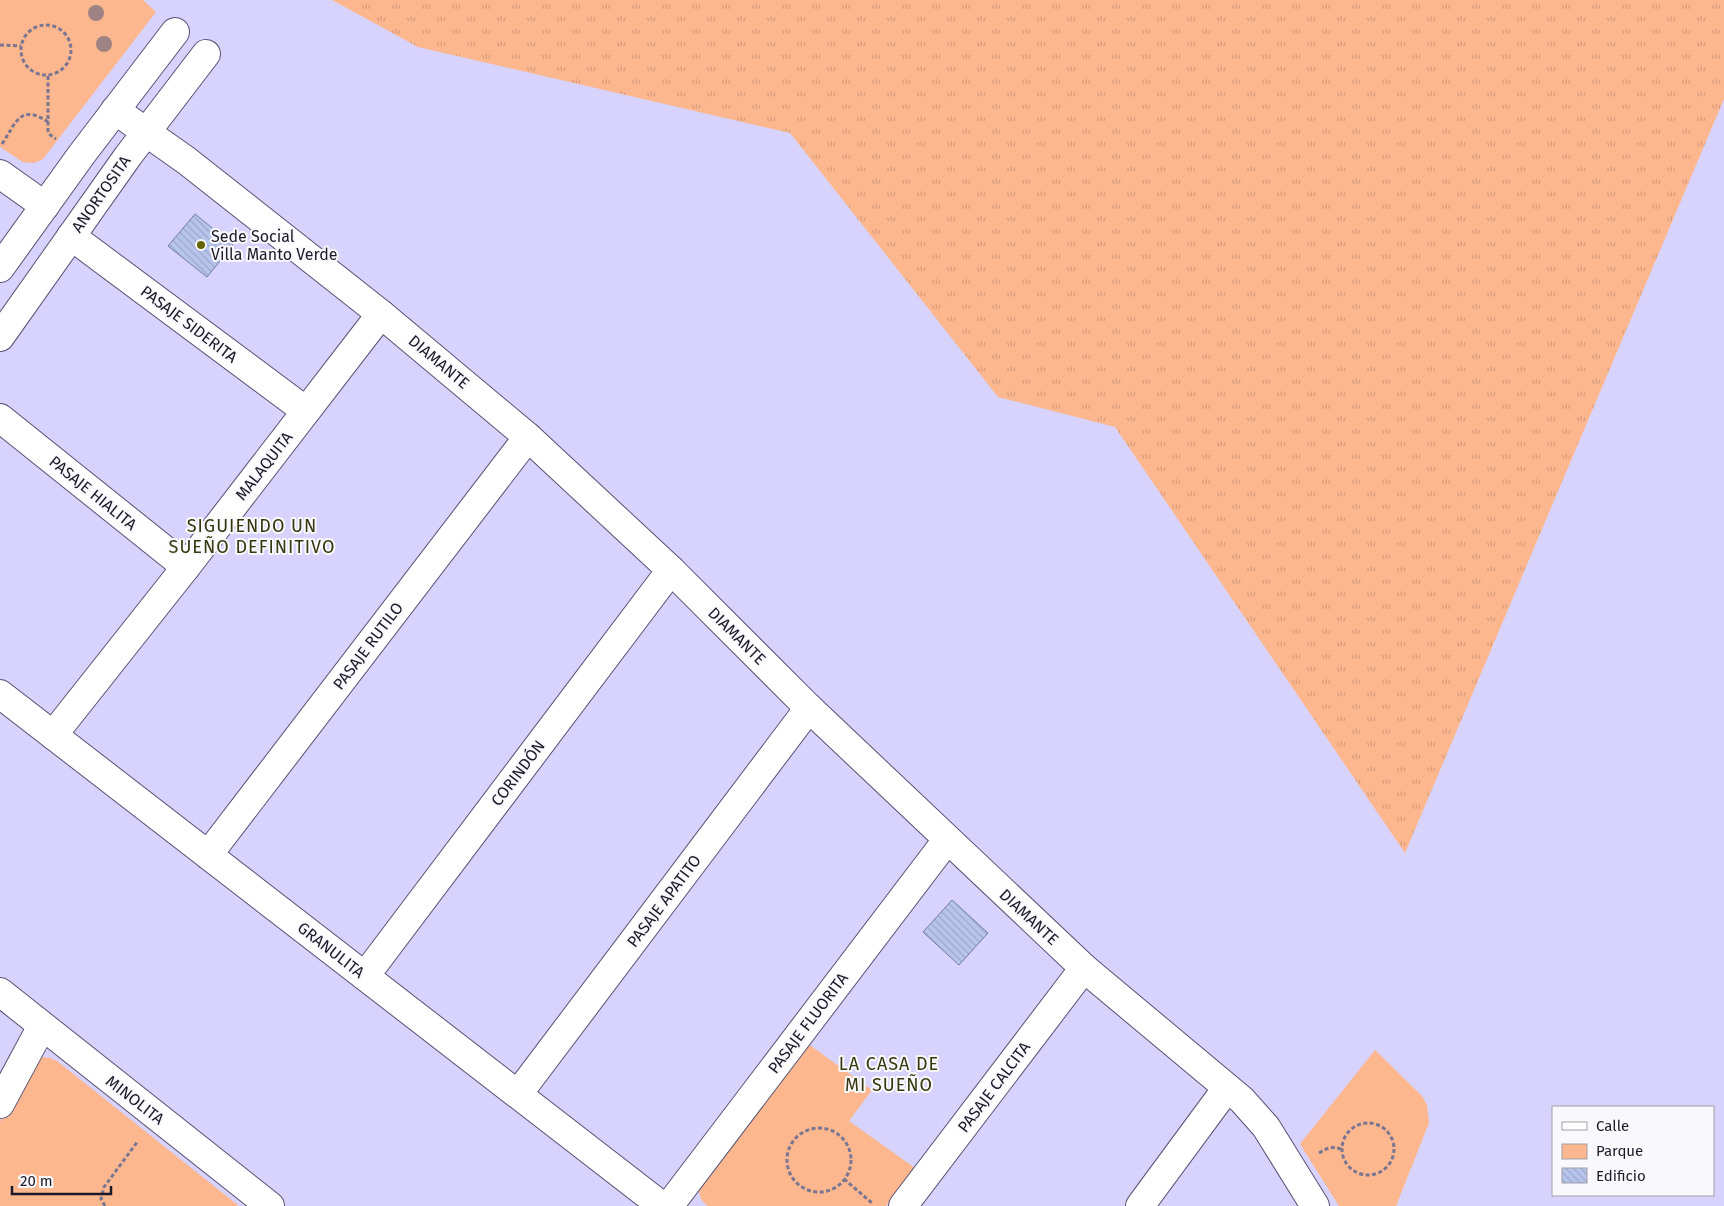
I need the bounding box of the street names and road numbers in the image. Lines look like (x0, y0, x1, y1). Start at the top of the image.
street label: ANORTOSITA (68, 151, 135, 236)
street label: PASAJE SIDERITA (137, 281, 242, 367)
street label: DIAMANTE (405, 331, 473, 393)
street label: MALAQUITA (231, 427, 297, 504)
street label: PASAJE HIALITA (45, 452, 141, 535)
street label: PASAJE RUTILO (329, 599, 407, 693)
street label: DIAMANTE (704, 603, 770, 669)
street label: CORINDÓN (486, 736, 549, 810)
street label: PASAJE APATITO (623, 851, 705, 951)
street label: DIAMANTE (996, 885, 1062, 949)
street label: GRANULITA (294, 918, 369, 983)
street label: PASAJE FLUORITA (764, 968, 853, 1077)
street label: PASAJE CALCITA (954, 1037, 1035, 1136)
street label: MINOLITA (102, 1071, 168, 1129)

